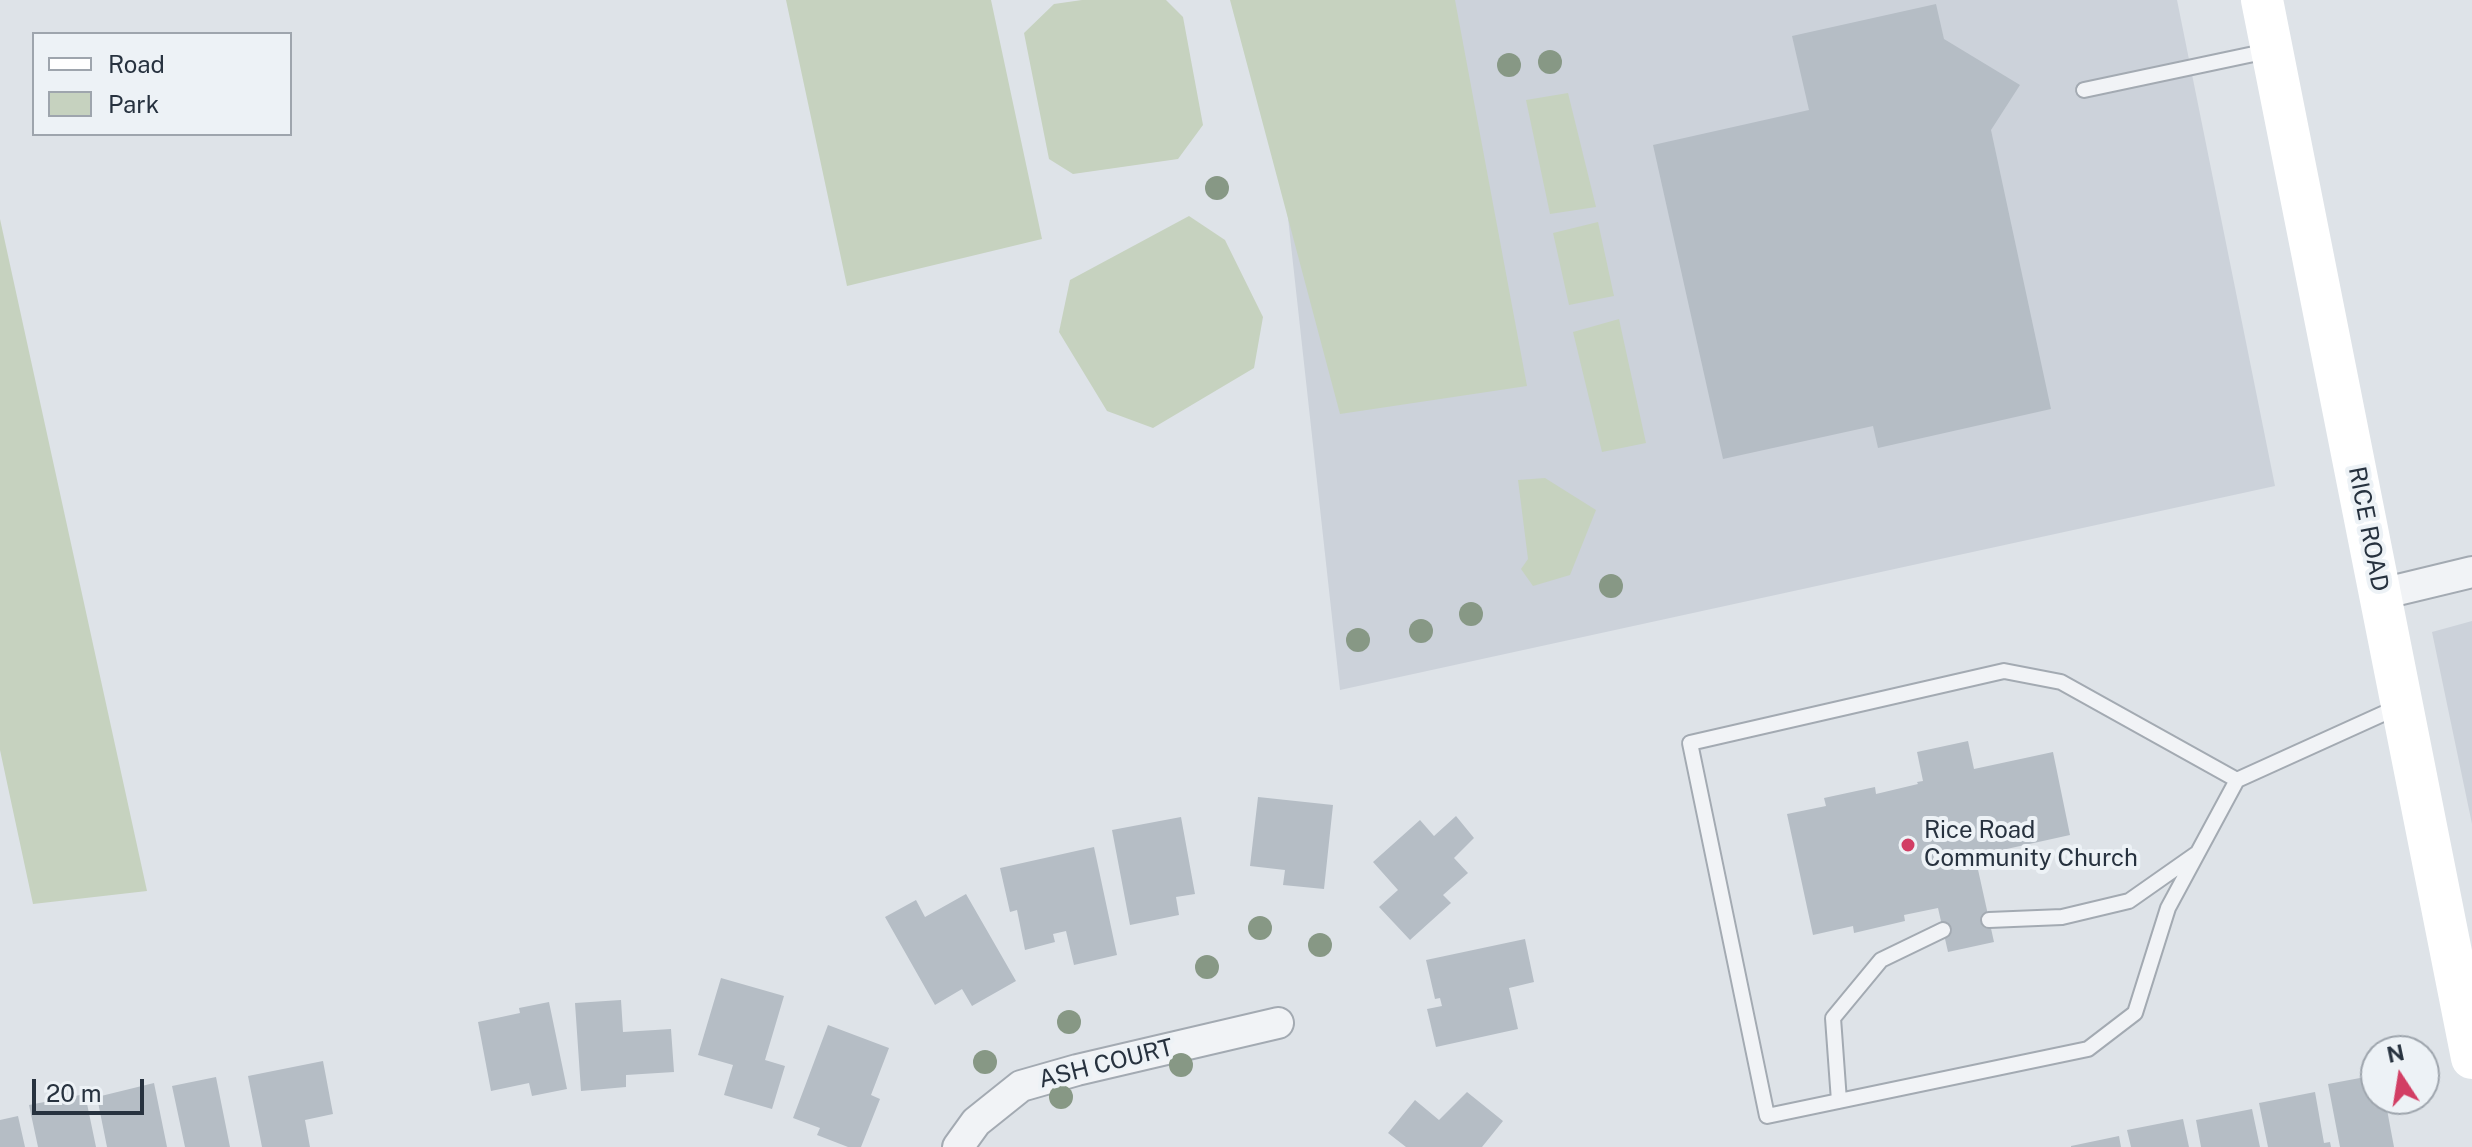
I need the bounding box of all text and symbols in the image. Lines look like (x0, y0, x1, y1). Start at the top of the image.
legend (32, 32, 292, 136)
text: Road (108, 50, 165, 78)
text: Park (108, 90, 159, 118)
street label: RICE ROAD (2342, 464, 2394, 594)
place label: Rice Road Community Church (1924, 817, 2138, 873)
marker: Rice Road Community Church (1899, 836, 1917, 854)
street label: ASH COURT (1036, 1033, 1176, 1095)
north arrow (2360, 1035, 2440, 1115)
text: N (2384, 1039, 2407, 1068)
scale bar (36, 1063, 148, 1113)
text: 20 m (46, 1079, 102, 1107)

